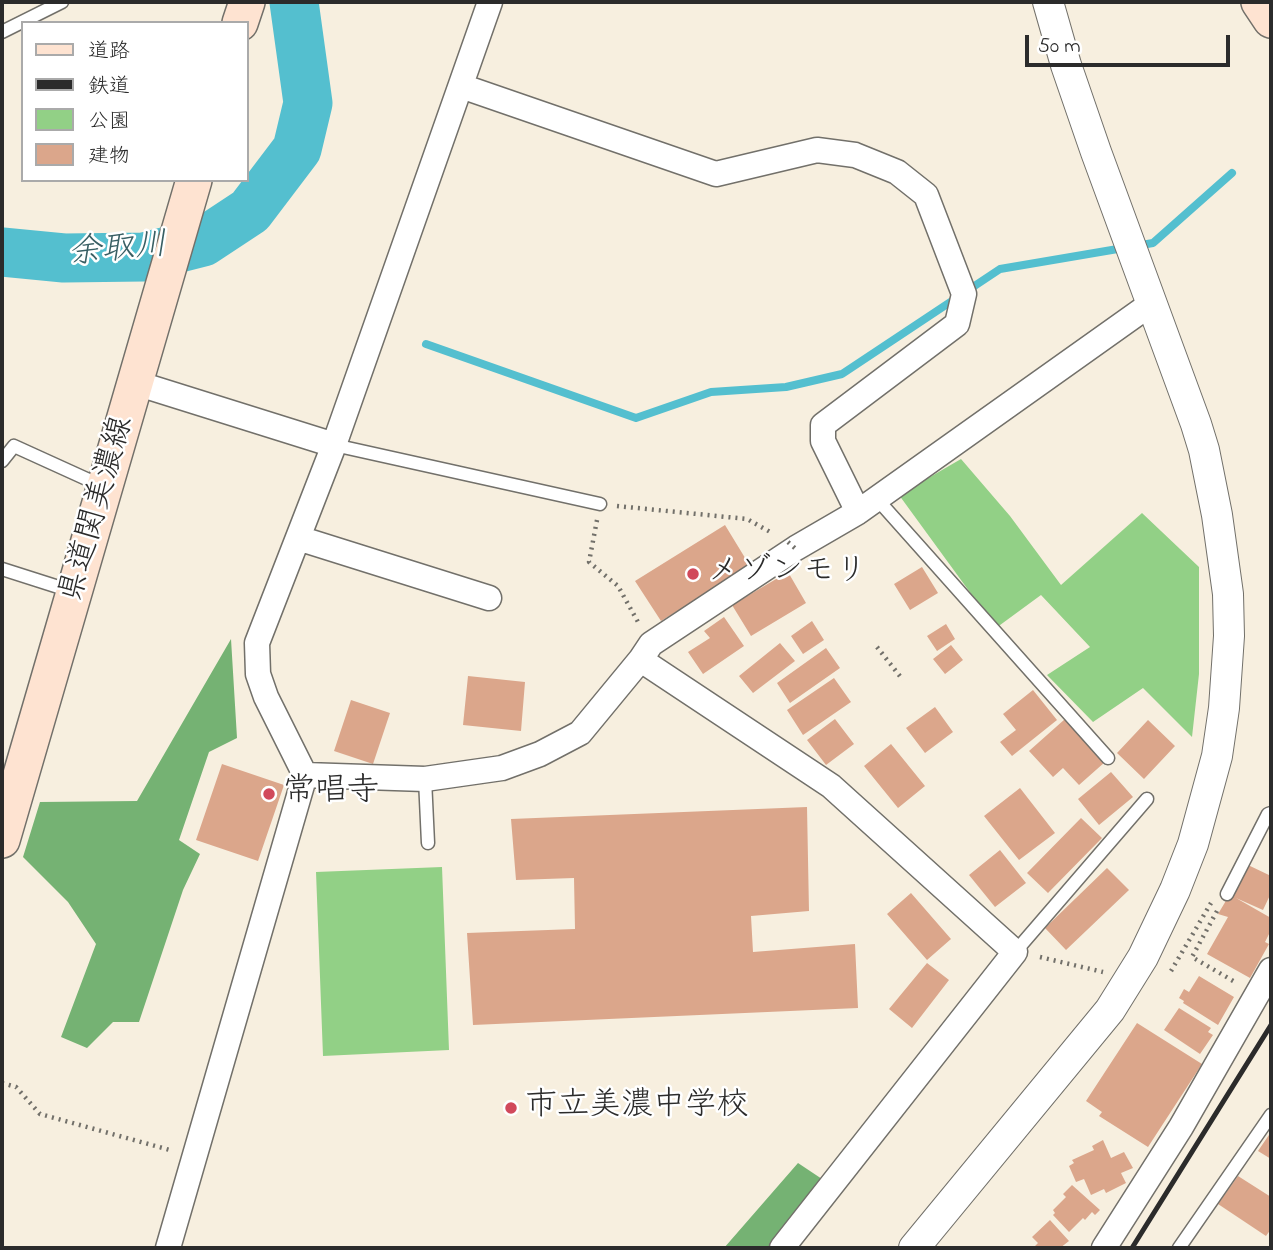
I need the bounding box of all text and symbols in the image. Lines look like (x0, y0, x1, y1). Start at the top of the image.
legend (21, 21, 248, 182)
scale bar (1028, 21, 1233, 65)
text: 50 m (1038, 32, 1081, 62)
text: 道路 (88, 37, 130, 67)
text: 鉄道 (88, 72, 130, 102)
text: 公園 (88, 107, 130, 137)
text: 建物 (88, 142, 130, 172)
water label: 余取川 (67, 228, 169, 276)
street label: 県道関美濃線 (54, 412, 144, 608)
place label: メゾンモリ (707, 555, 867, 593)
marker: メゾンモリ (685, 566, 701, 582)
place label: 常唱寺 (283, 775, 379, 813)
marker: 常唱寺 (261, 786, 277, 802)
place label: 市立美濃中学校 (525, 1089, 749, 1127)
marker: 市立美濃中学校 (503, 1100, 519, 1116)

